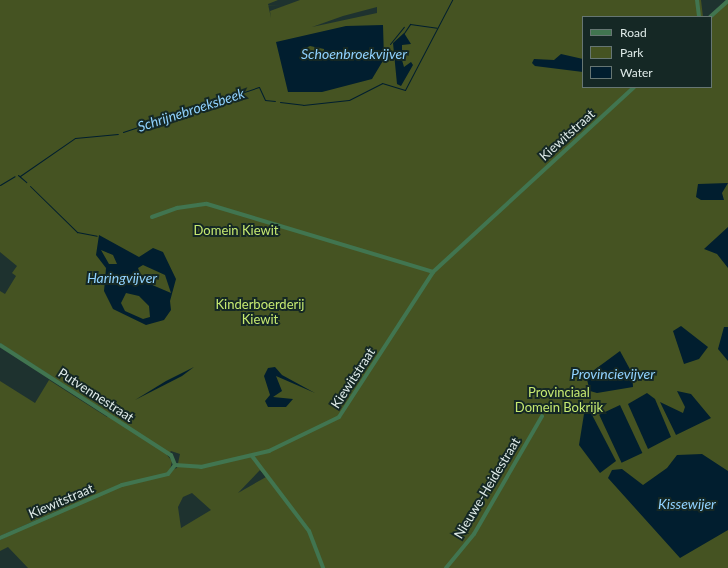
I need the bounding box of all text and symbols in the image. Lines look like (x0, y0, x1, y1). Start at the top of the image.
legend (582, 16, 712, 88)
text: Road (620, 25, 647, 40)
text: Park (620, 45, 643, 60)
water label: Schoenbroekvijver (301, 46, 407, 62)
text: Water (620, 65, 653, 80)
water label: Schrijnebroeksbeek (135, 85, 247, 135)
street label: Kiewitstraat (536, 106, 598, 164)
park label: Domein Kiewit (194, 222, 278, 238)
water label: Haringvijver (87, 270, 157, 286)
park label: Kinderboerderij Kiewit (216, 297, 304, 328)
street label: Kiewitstraat (328, 345, 378, 411)
street label: Putvennestraat (55, 365, 137, 425)
water label: Provincievijver (571, 366, 655, 382)
park label: Provinciaal Domein Bokrijk (515, 385, 603, 416)
street label: Nieuwe-Heidestraat (451, 435, 523, 541)
street label: Kiewitstraat (26, 480, 96, 522)
water label: Kissewijer (658, 496, 716, 512)

